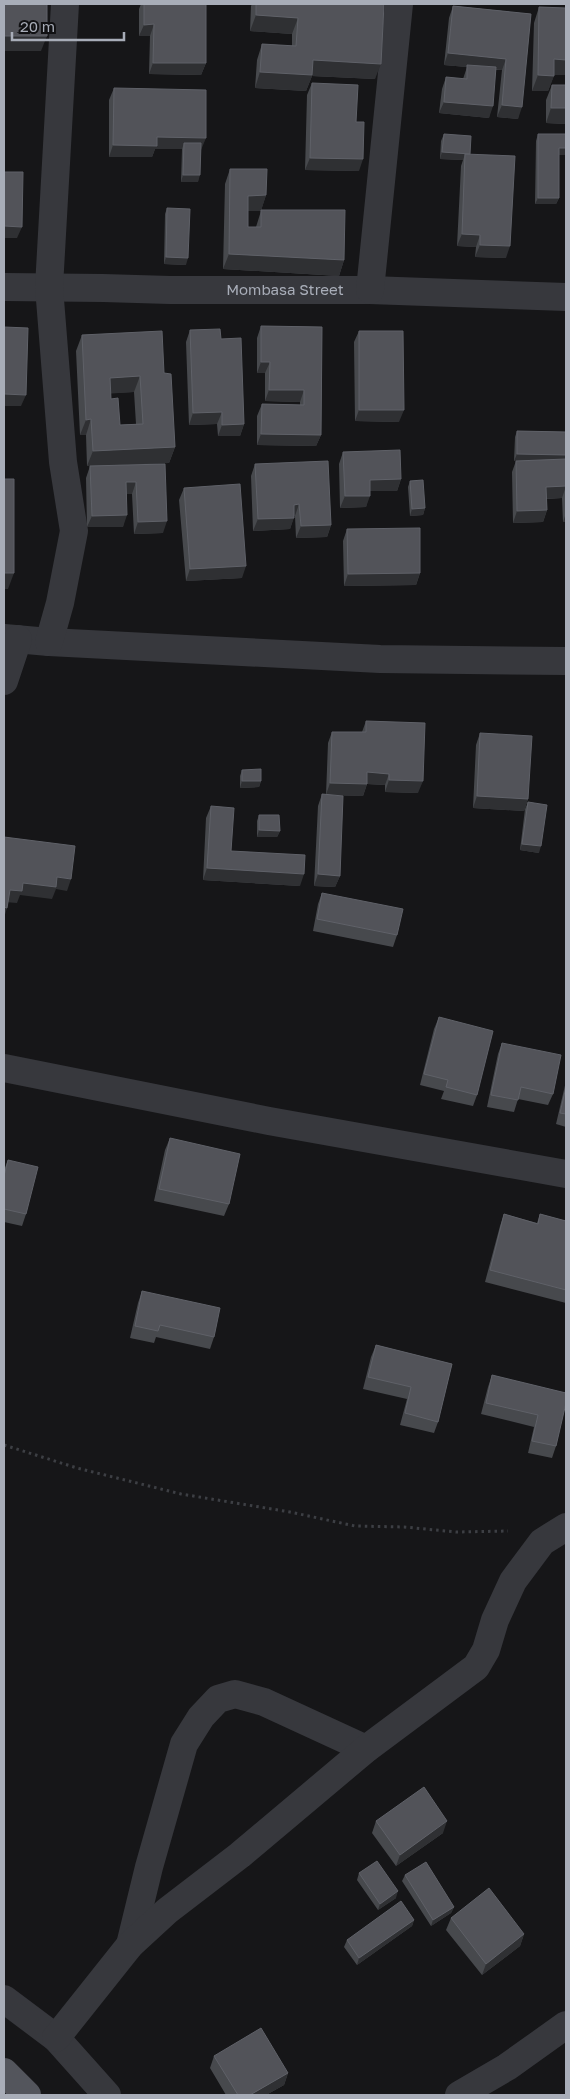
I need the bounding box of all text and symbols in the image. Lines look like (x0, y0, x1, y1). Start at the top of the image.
scale bar (12, 10, 125, 42)
text: 20 m (20, 17, 55, 35)
street label: Mombasa Street (226, 280, 344, 298)

